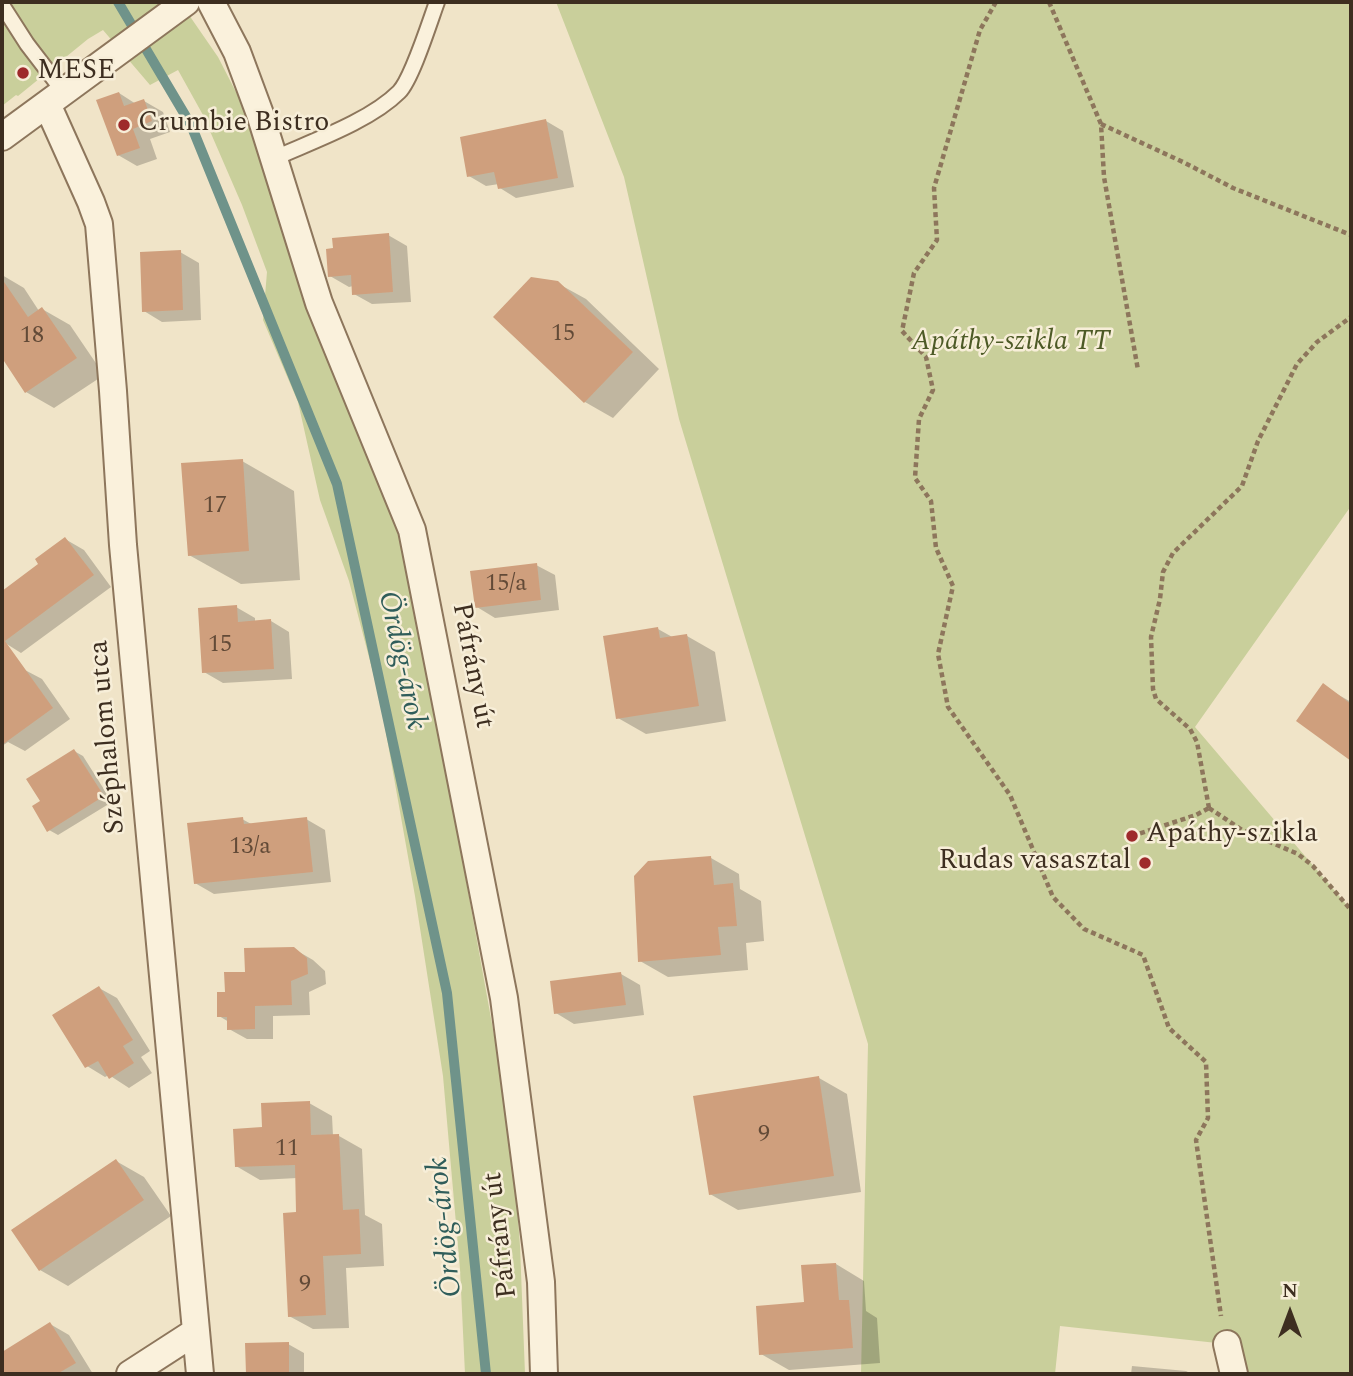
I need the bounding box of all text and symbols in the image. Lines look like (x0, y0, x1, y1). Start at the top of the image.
place label: MESE (37, 56, 115, 90)
marker: MESE (15, 65, 31, 81)
place label: Crumbie Bistro (138, 108, 329, 142)
marker: Crumbie Bistro (116, 117, 132, 133)
house number: 15 (551, 321, 575, 349)
house number: 18 (20, 323, 44, 351)
park label: Apáthy-szikla TT (911, 327, 1111, 361)
house number: 17 (203, 493, 227, 521)
house number: 15/a (485, 571, 527, 599)
water label: Ördög-árok (368, 588, 432, 734)
street label: Páfrány út (442, 600, 500, 732)
house number: 15 (208, 632, 232, 660)
street label: Széphalom utca (84, 639, 134, 835)
place label: Apáthy-szikla (1146, 819, 1318, 853)
marker: Apáthy-szikla (1124, 828, 1140, 844)
house number: 13/a (229, 834, 271, 862)
place label: Rudas vasasztal (938, 846, 1131, 880)
marker: Rudas vasasztal (1137, 855, 1153, 871)
house number: 9 (758, 1122, 770, 1150)
house number: 11 (275, 1136, 299, 1164)
water label: Ördög-árok (422, 1155, 472, 1299)
street label: Páfrány út (478, 1170, 526, 1300)
house number: 9 (299, 1272, 311, 1300)
text: N (1282, 1277, 1298, 1306)
north arrow (1255, 1278, 1325, 1348)

